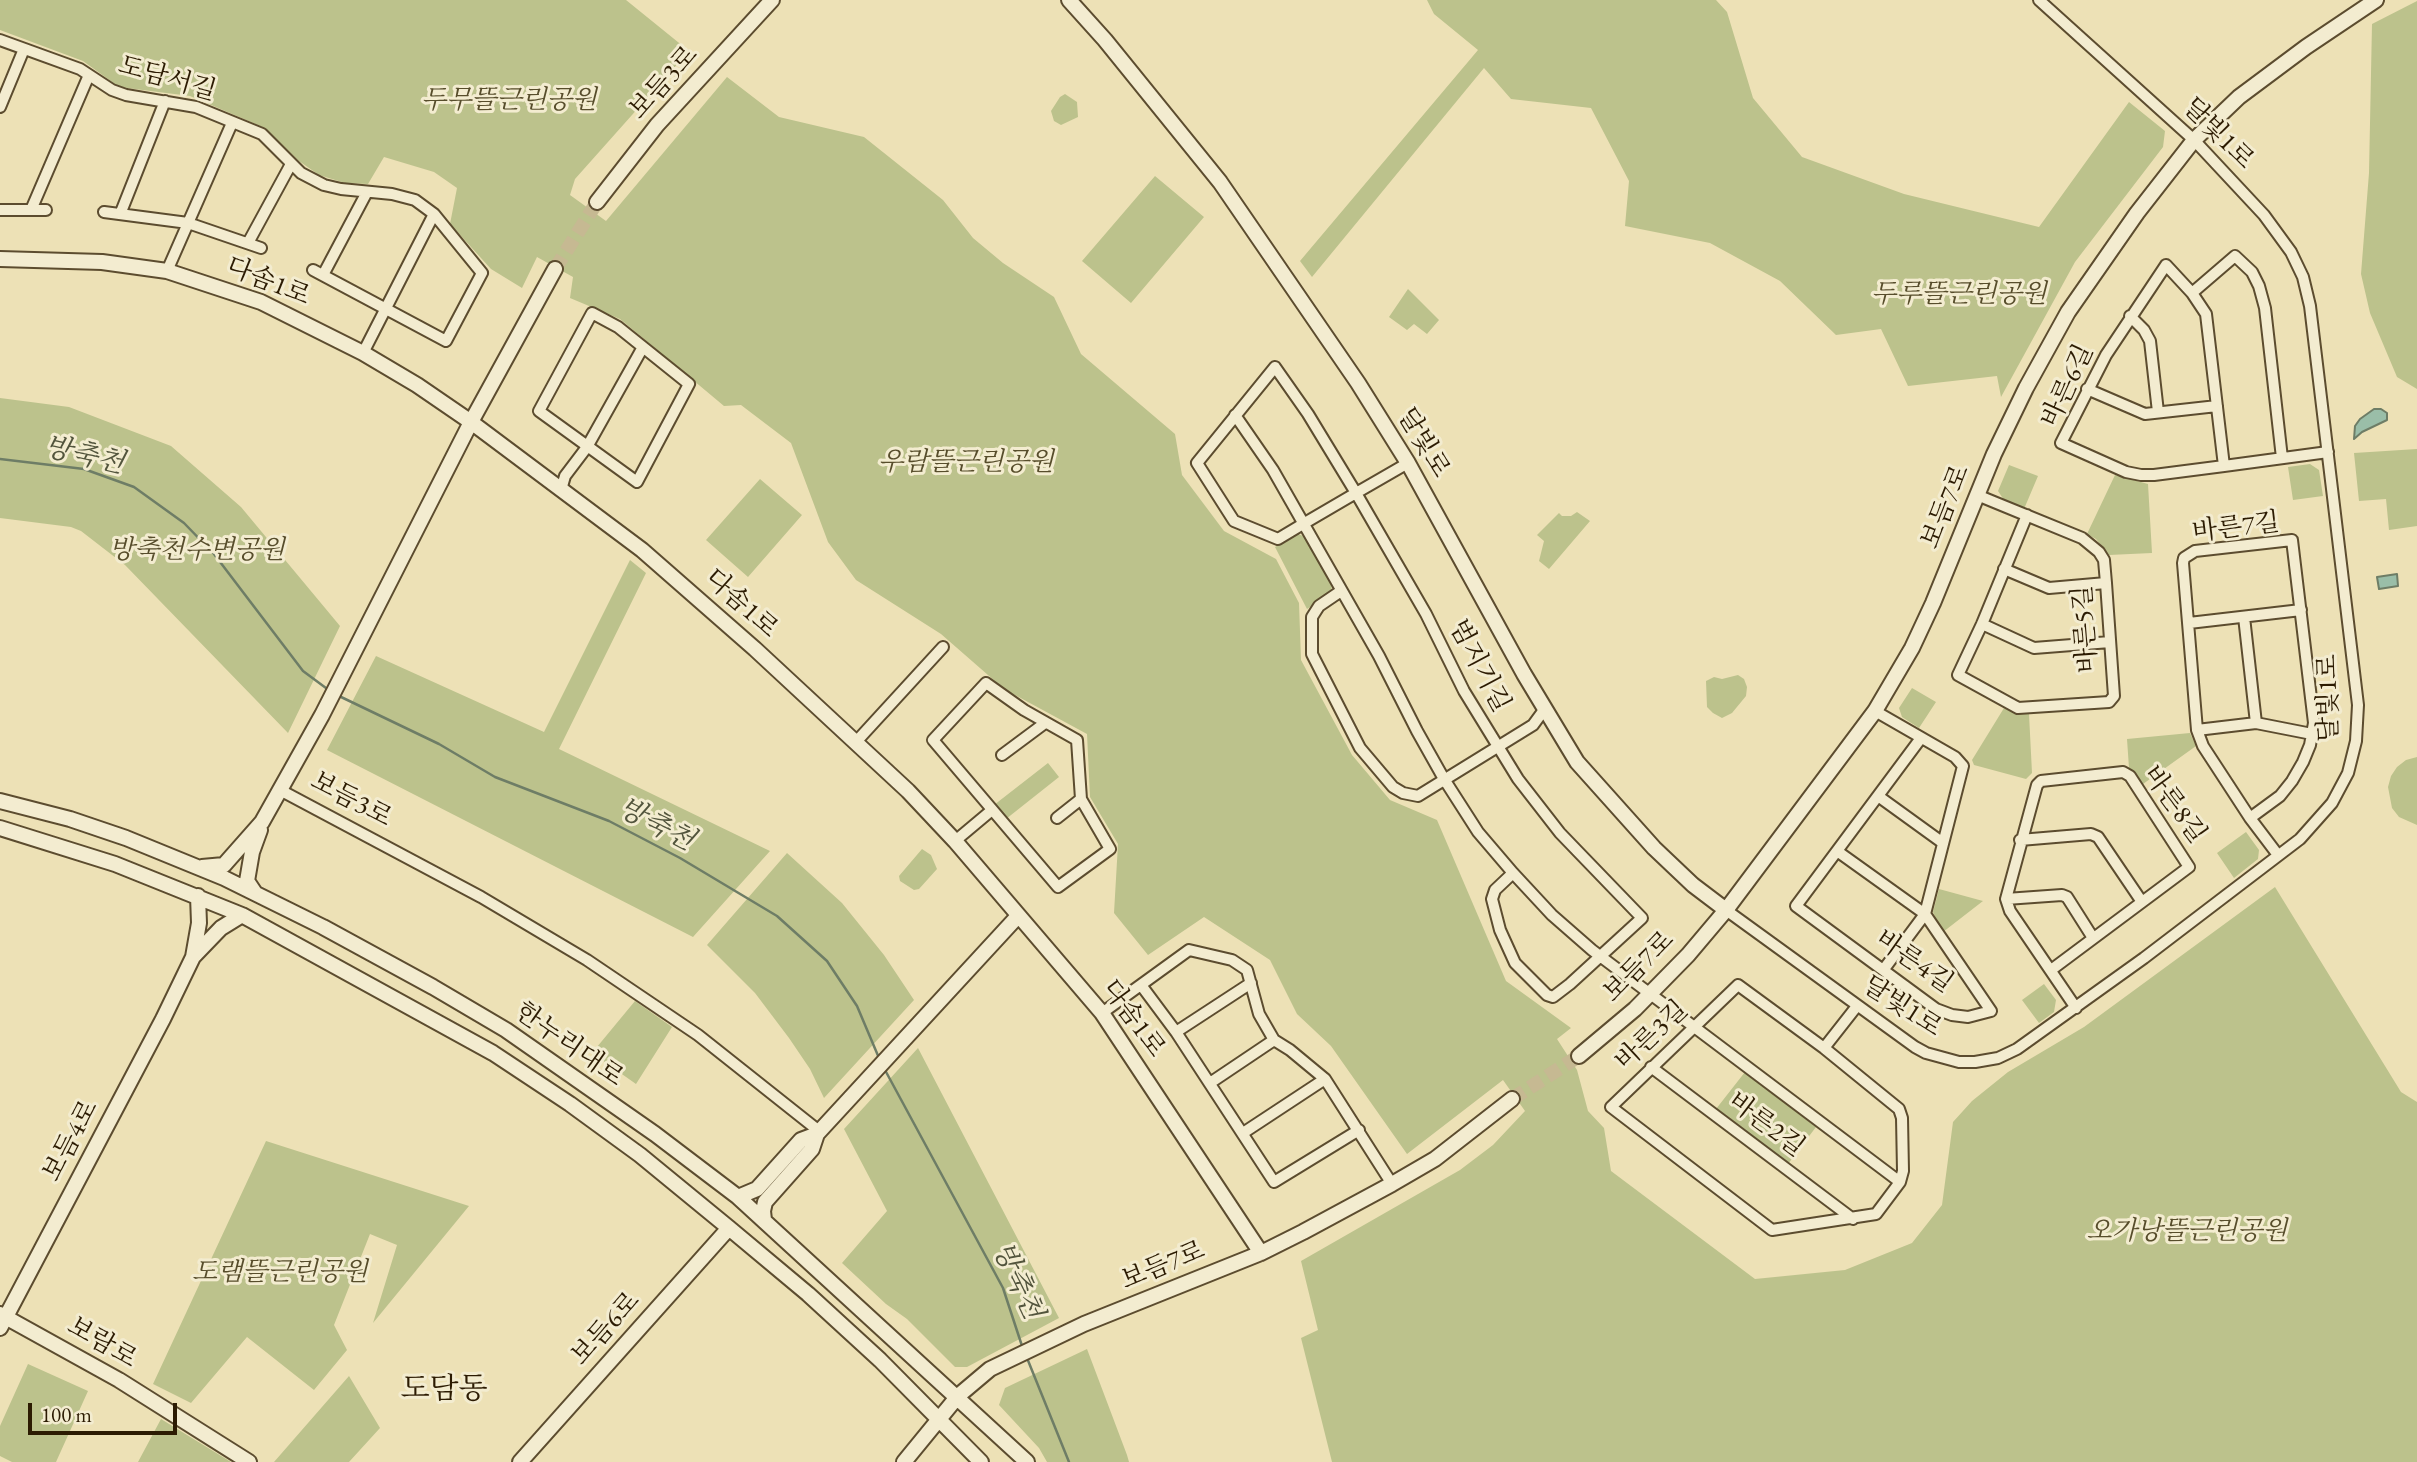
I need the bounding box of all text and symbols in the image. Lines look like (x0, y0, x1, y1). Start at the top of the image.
street label: 보듬3로 (623, 40, 705, 126)
street label: 도담서길 (114, 50, 220, 108)
park label: 두무뜰근린공원 (421, 85, 597, 117)
street label: 달빛1로 (2176, 92, 2260, 176)
street label: 다솜1로 (221, 251, 315, 313)
park label: 두루뜰근린공원 (1871, 279, 2047, 311)
street label: 바른6길 (2035, 340, 2101, 432)
street label: 달빛로 (1390, 403, 1456, 483)
water label: 방축천 (41, 431, 127, 481)
park label: 우람뜰근린공원 (878, 447, 1054, 479)
street label: 보듬7로 (1915, 460, 1977, 554)
street label: 바른7길 (2191, 507, 2281, 549)
park label: 방축천수변공원 (109, 535, 285, 567)
street label: 다솜1로 (698, 563, 784, 645)
street label: 바른5길 (2067, 584, 2105, 674)
street label: 범지기길 (1442, 614, 1516, 718)
street label: 달빛1로 (2313, 654, 2345, 742)
street label: 바른8길 (2136, 760, 2212, 850)
street label: 보듬3로 (305, 766, 397, 834)
water label: 방축천 (612, 792, 700, 858)
street label: 바른4길 (1869, 924, 1959, 1000)
street label: 보듬7로 (1597, 925, 1681, 1009)
street label: 달빛1로 (1857, 970, 1947, 1044)
street label: 다솜1로 (1095, 974, 1171, 1064)
street label: 바른3길 (1609, 995, 1695, 1077)
street label: 한누리대로 (509, 996, 629, 1094)
street label: 바른2길 (1722, 1086, 1810, 1164)
street label: 보듬4로 (37, 1095, 105, 1187)
park label: 오가낭뜰근린공원 (2087, 1216, 2287, 1248)
street label: 보듬7로 (1116, 1235, 1210, 1297)
water label: 방축천 (985, 1237, 1049, 1325)
park label: 도램뜰근린공원 (192, 1257, 368, 1289)
street label: 보듬6로 (565, 1286, 647, 1372)
street label: 보람로 (62, 1311, 142, 1375)
district label: 도담동 (401, 1372, 487, 1408)
scale bar (32, 1388, 180, 1432)
text: 100 m (41, 1401, 92, 1428)

